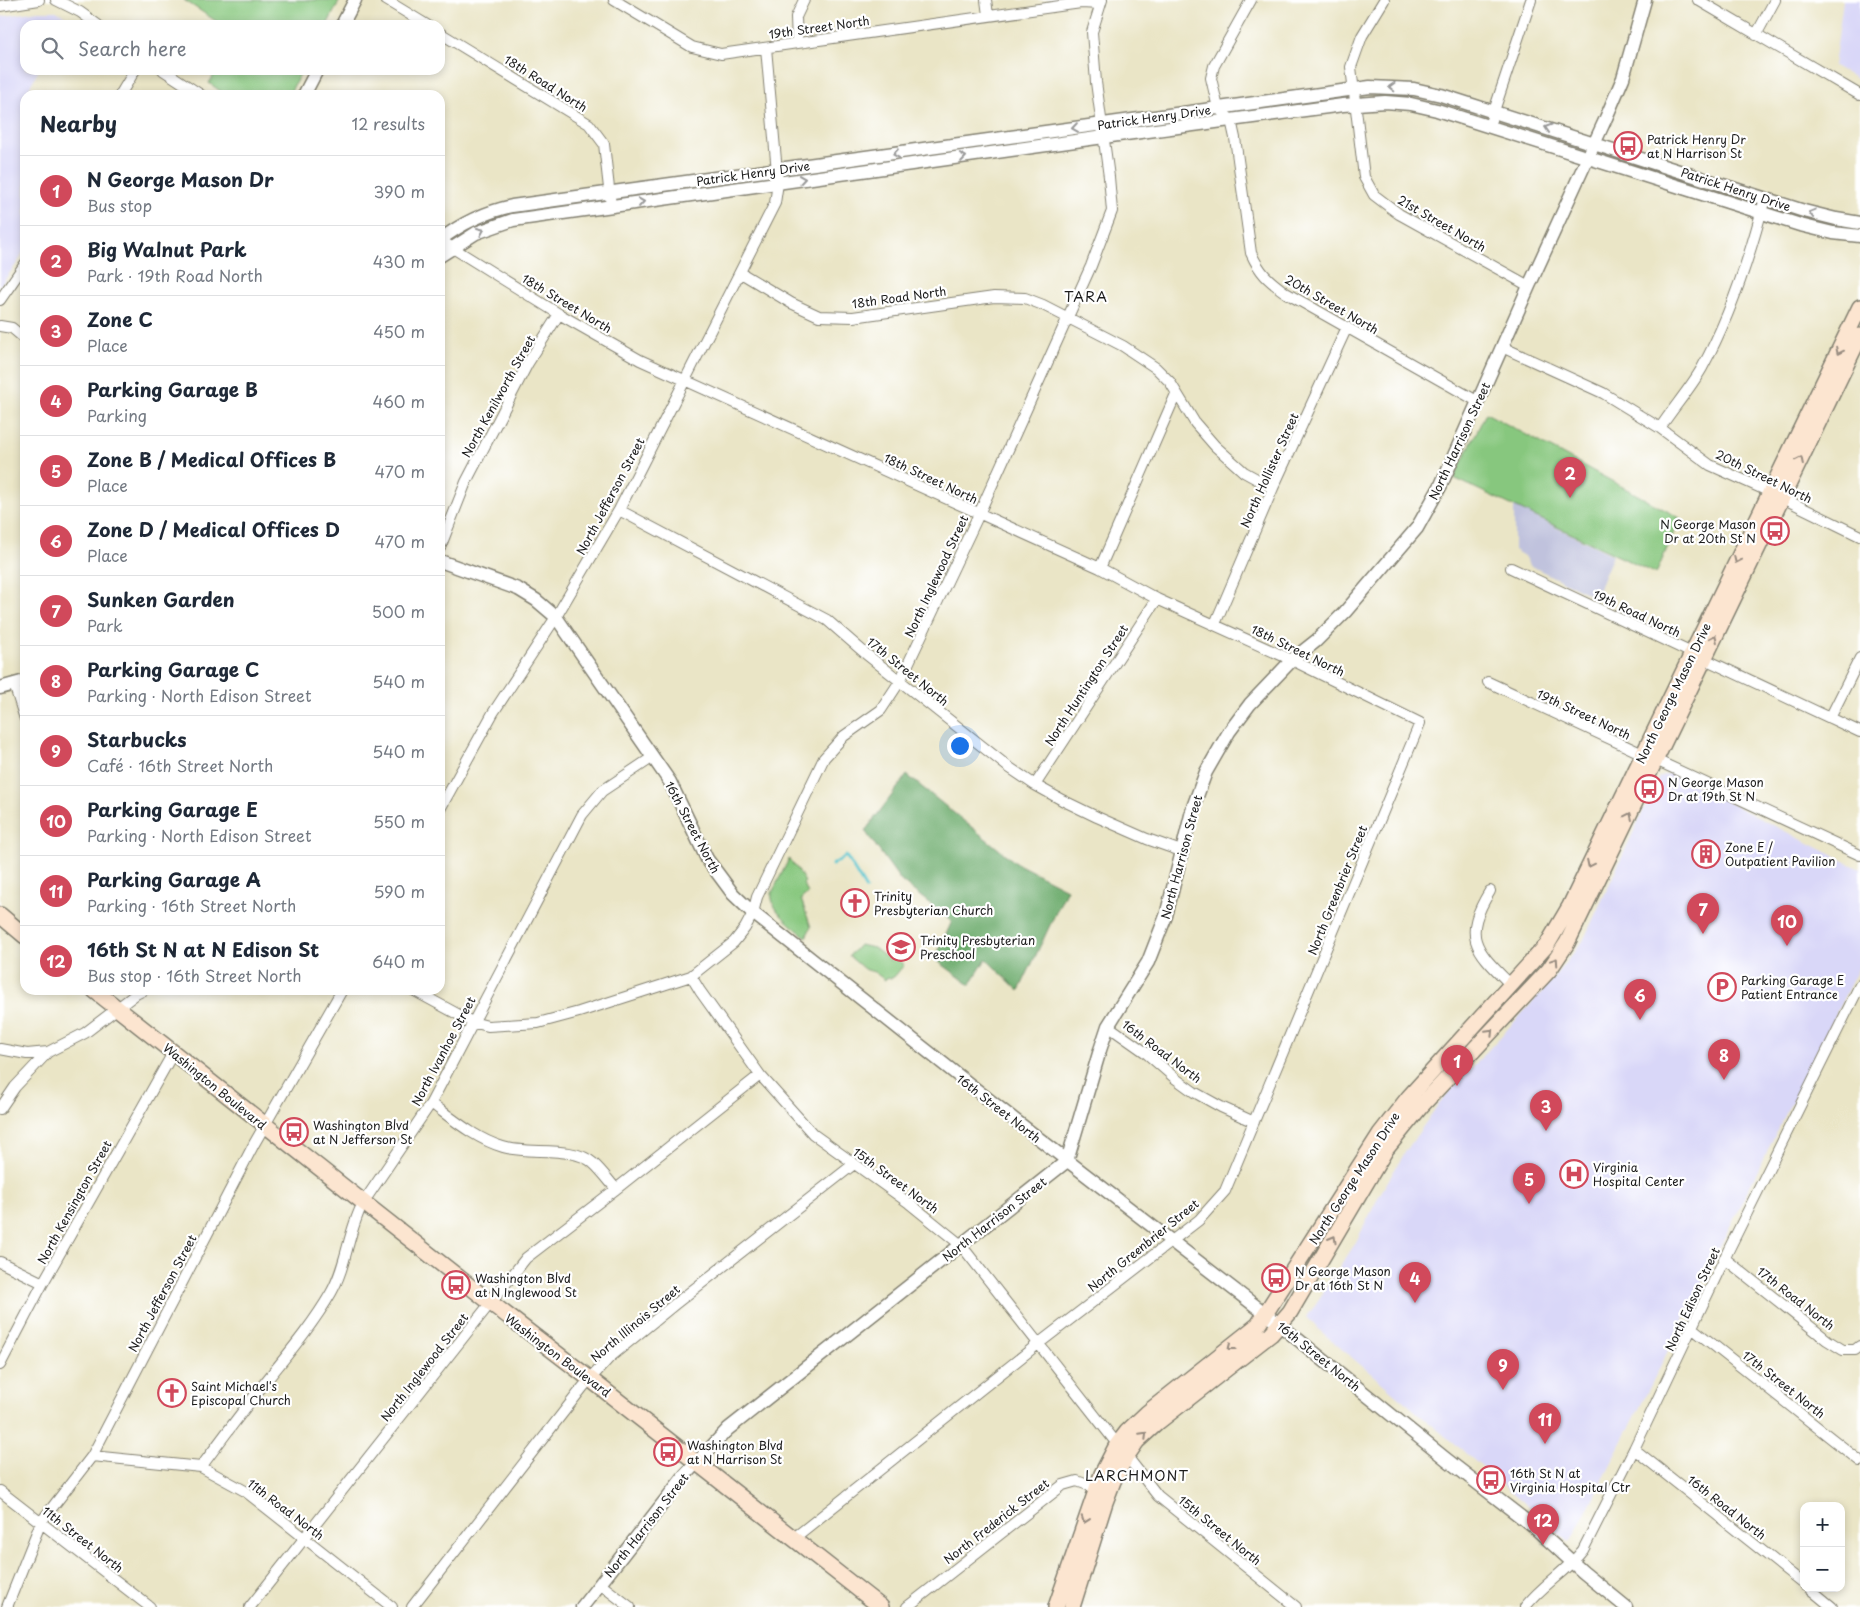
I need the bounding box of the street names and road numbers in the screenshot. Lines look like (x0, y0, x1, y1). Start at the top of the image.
street label: 19th Street North (767, 11, 871, 43)
street label: 18th Road North (501, 50, 591, 116)
street label: Patrick Henry Drive (1096, 100, 1212, 134)
street label: Patrick Henry Drive (695, 156, 811, 190)
street label: Patrick Henry Drive (1679, 163, 1794, 215)
street label: 21st Street North (1394, 190, 1490, 256)
street label: 18th Street North (519, 269, 615, 337)
street label: 20th Street North (1282, 270, 1382, 338)
street label: 18th Road North (851, 281, 947, 313)
street label: North Kenilworth Street (457, 332, 539, 460)
street label: North Harrison Street (1424, 379, 1494, 503)
street label: North Hollister Street (1236, 409, 1303, 530)
street label: North Jefferson Street (571, 434, 649, 558)
street label: 20th Street North (1713, 445, 1815, 507)
street label: 18th Street North (881, 448, 981, 508)
street label: North Inglewood Street (900, 512, 972, 640)
street label: 19th Road North (1590, 585, 1684, 641)
street label: 18th Street North (1248, 620, 1348, 680)
street label: North George Mason Drive (1631, 620, 1715, 766)
street label: North Huntington Street (1040, 621, 1132, 749)
street label: 17th Street North (863, 632, 953, 710)
street label: 19th Street North (1534, 684, 1634, 744)
street label: 16th Street North (661, 778, 725, 876)
street label: North Harrison Street (1156, 793, 1206, 921)
street label: North Greenbrier Street (1303, 822, 1371, 958)
street label: North Ivanhoe Street (407, 993, 480, 1109)
street label: 16th Road North (1119, 1015, 1205, 1087)
street label: Washington Boulevard (159, 1039, 271, 1134)
street label: 16th Street North (953, 1069, 1045, 1147)
street label: North George Mason Drive (1304, 1108, 1404, 1248)
street label: North Kensington Street (32, 1137, 116, 1267)
street label: 15th Street North (849, 1143, 943, 1217)
street label: North Harrison Street (938, 1172, 1050, 1265)
street label: North Greenbrier Street (1084, 1194, 1203, 1296)
street label: North Jefferson Street (123, 1231, 201, 1355)
street label: North Edison Street (1660, 1244, 1724, 1354)
street label: 17th Road North (1753, 1262, 1839, 1334)
street label: North Illinois Street (586, 1280, 684, 1366)
street label: North Inglewood Street (376, 1309, 472, 1425)
street label: Washington Boulevard (501, 1309, 615, 1401)
street label: 16th Street North (1274, 1317, 1364, 1395)
street label: 17th Street North (1739, 1346, 1829, 1422)
street label: North Harrison Street (600, 1469, 693, 1581)
street label: 16th Road North (1684, 1471, 1770, 1543)
street label: 11th Road North (244, 1474, 328, 1544)
street label: North Frederick Street (939, 1474, 1053, 1568)
street label: 15th Street North (1175, 1491, 1265, 1569)
street label: 11th Street North (39, 1502, 127, 1576)

